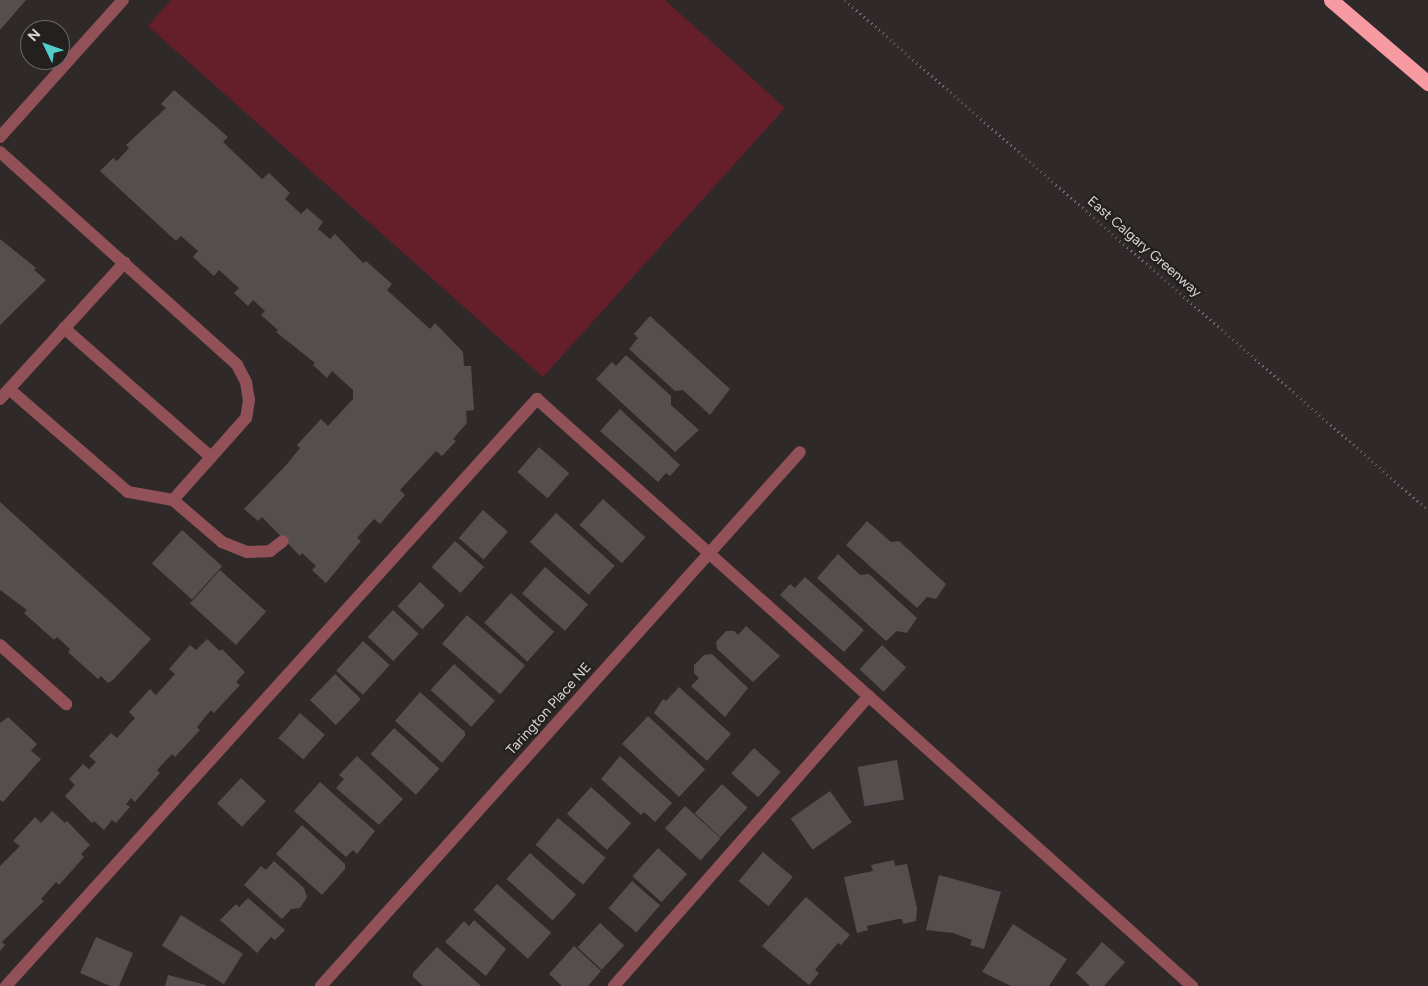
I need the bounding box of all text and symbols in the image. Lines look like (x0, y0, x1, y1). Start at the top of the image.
north arrow (20, 20, 70, 70)
text: N (24, 26, 44, 45)
street label: East Calgary Greenway (1084, 193, 1204, 301)
street label: Tarington Place NE (503, 659, 595, 759)

